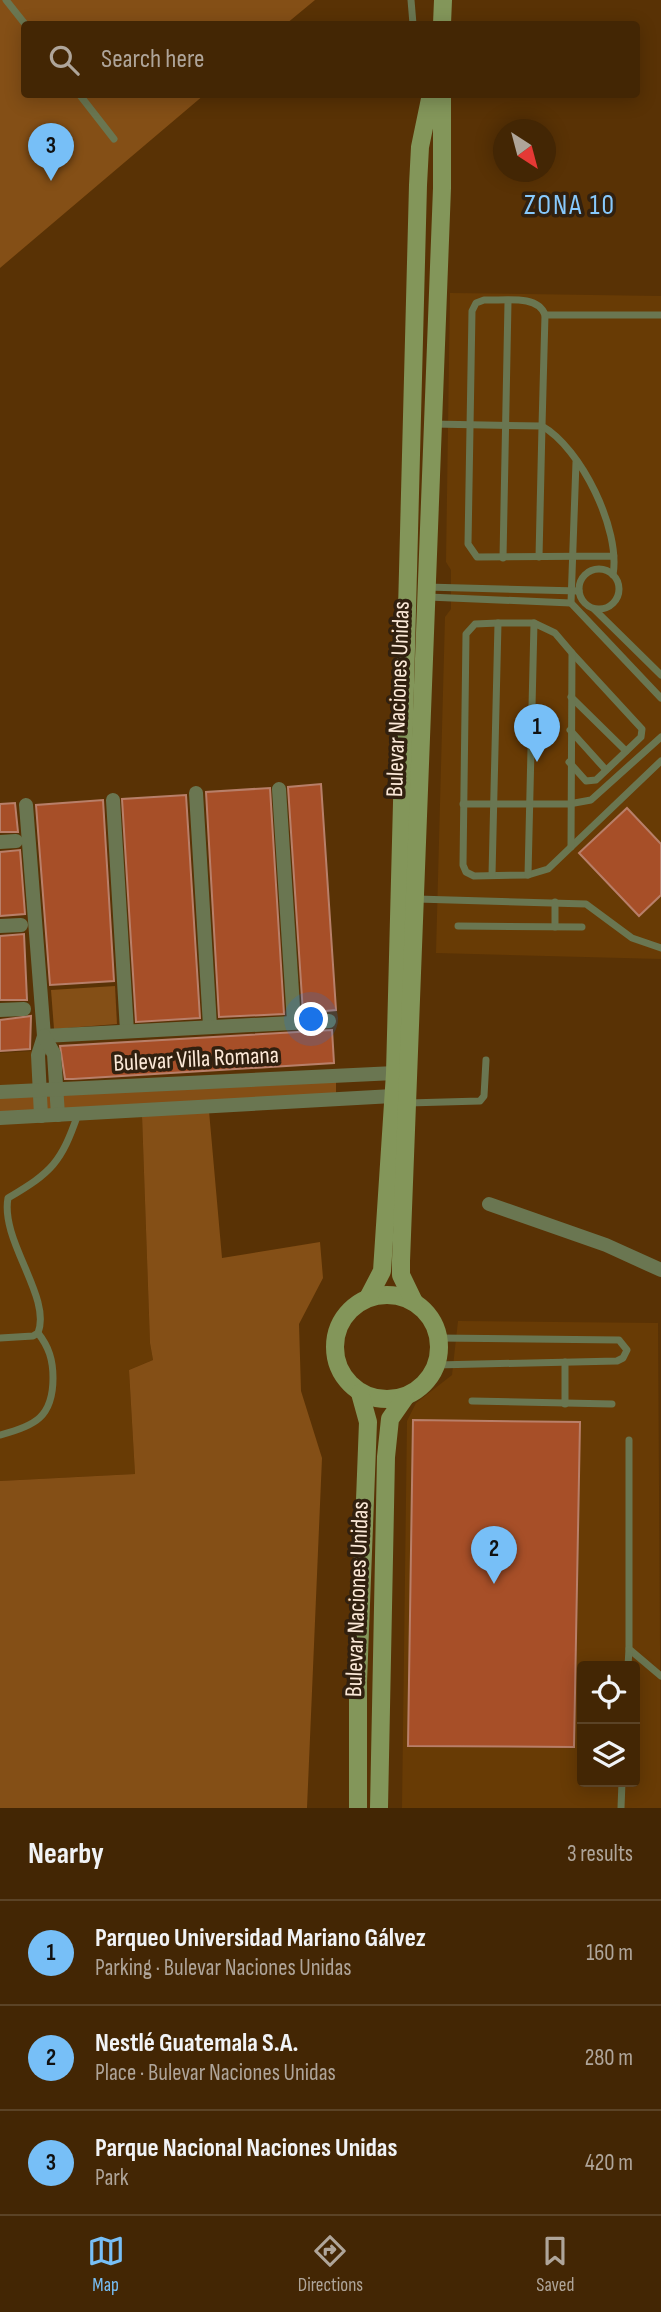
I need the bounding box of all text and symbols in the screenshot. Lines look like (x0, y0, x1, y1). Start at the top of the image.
search box (21, 21, 640, 98)
icon: search (45, 41, 83, 79)
text: Search here (101, 44, 204, 75)
north arrow (493, 119, 556, 182)
pin: 3 (28, 123, 74, 181)
district label: ZONA 10 (524, 189, 616, 222)
street label: Bulevar Naciones Unidas (380, 601, 416, 797)
pin: 1 (514, 704, 560, 762)
your location (294, 1002, 328, 1036)
street label: Bulevar Villa Romana (113, 1040, 279, 1078)
street label: Bulevar Naciones Unidas (339, 1501, 375, 1697)
pin: 2 (471, 1526, 517, 1584)
map controls (577, 1661, 640, 1787)
button: locate (577, 1661, 640, 1724)
button: layers (577, 1724, 640, 1787)
text: Nearby (28, 1836, 104, 1872)
text: 3 results (567, 1840, 633, 1868)
text: Parqueo Universidad Mariano Gálvez (95, 1923, 426, 1954)
text: 1 (46, 1939, 56, 1967)
text: 160 m (586, 1939, 633, 1967)
text: Parking · Bulevar Naciones Unidas (95, 1954, 352, 1982)
text: Nestlé Guatemala S.A. (95, 2028, 299, 2059)
text: 2 (46, 2044, 56, 2072)
text: 280 m (585, 2044, 633, 2072)
text: Place · Bulevar Naciones Unidas (95, 2059, 336, 2087)
text: Parque Nacional Naciones Unidas (95, 2133, 397, 2164)
text: 3 (46, 2149, 56, 2177)
text: 420 m (585, 2149, 633, 2177)
text: Park (95, 2164, 129, 2192)
tab: Map (87, 2232, 125, 2297)
tab: Directions (298, 2232, 363, 2297)
tab: Saved (536, 2232, 574, 2297)

